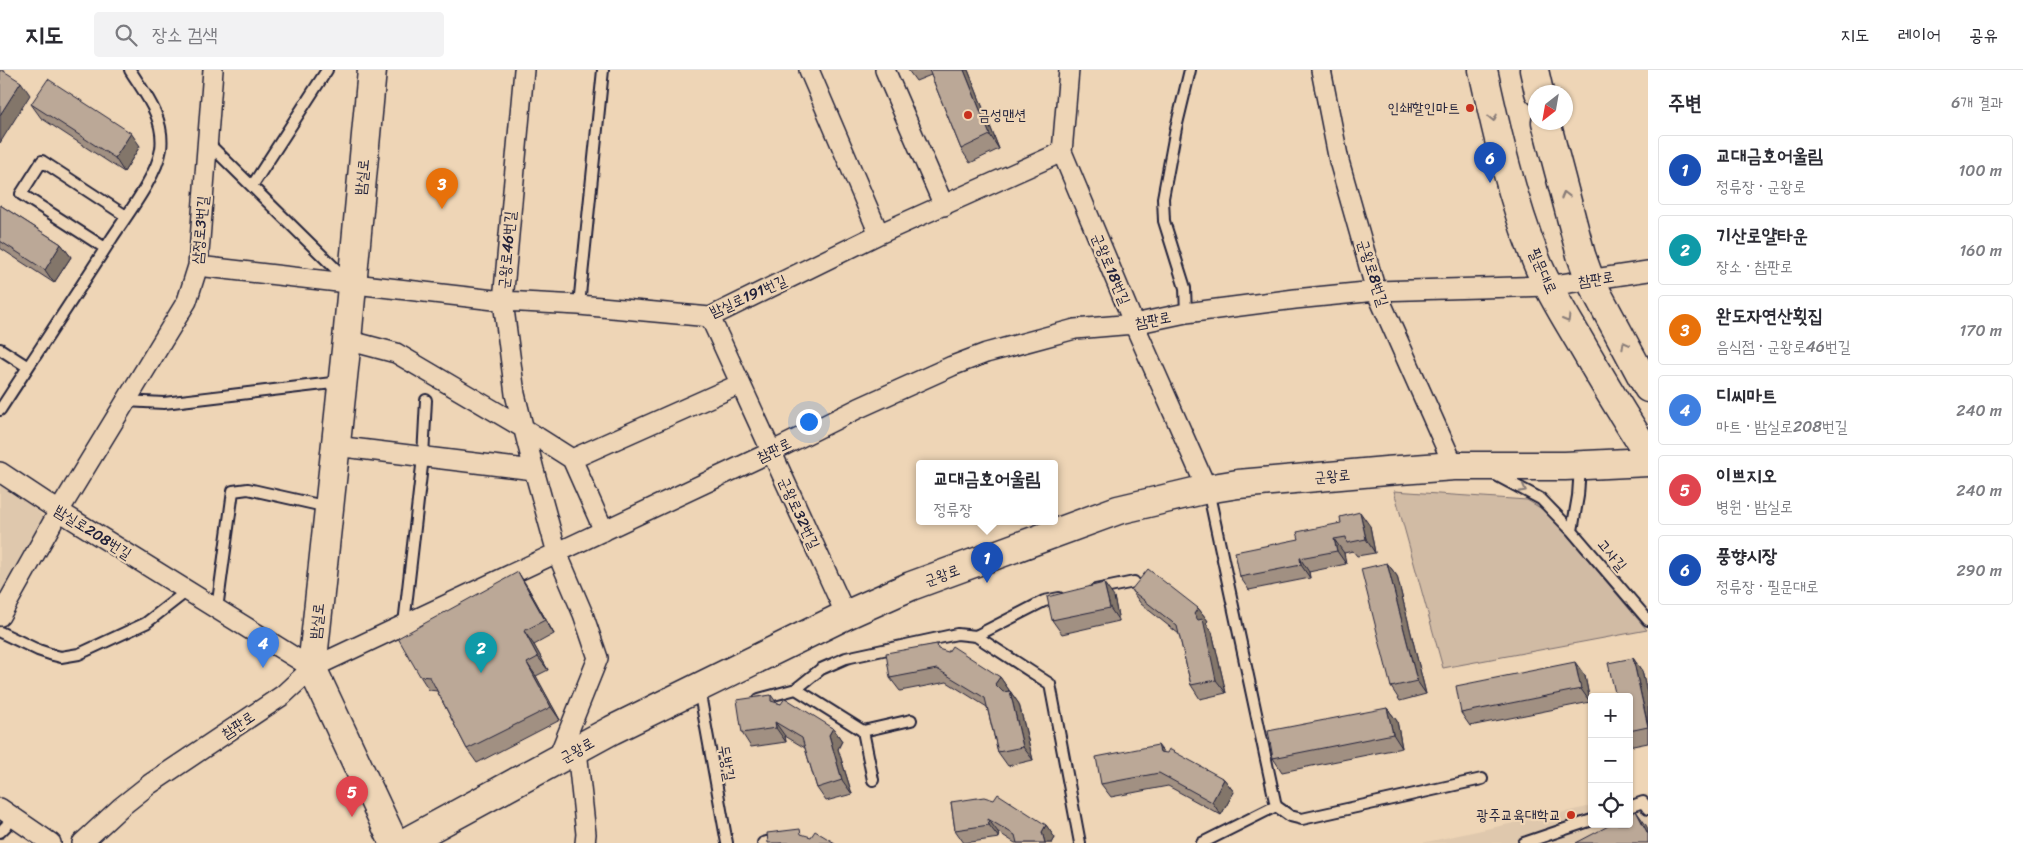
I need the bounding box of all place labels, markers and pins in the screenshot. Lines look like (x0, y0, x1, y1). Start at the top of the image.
place label: 인쇄할인마트 (1388, 95, 1460, 121)
place label: 금성맨션 (978, 102, 1026, 128)
marker: 인쇄할인마트 (1464, 102, 1476, 114)
marker: 금성맨션 (962, 109, 974, 121)
pin: 6 (1474, 142, 1506, 183)
pin: 3 (426, 168, 458, 209)
pin: 1 (971, 542, 1003, 583)
pin: 4 (247, 627, 279, 668)
pin: 2 (465, 632, 497, 673)
pin: 5 (336, 776, 368, 817)
place label: 광주교육대학교 (1477, 802, 1561, 828)
marker: 광주교육대학교 (1565, 809, 1577, 821)

